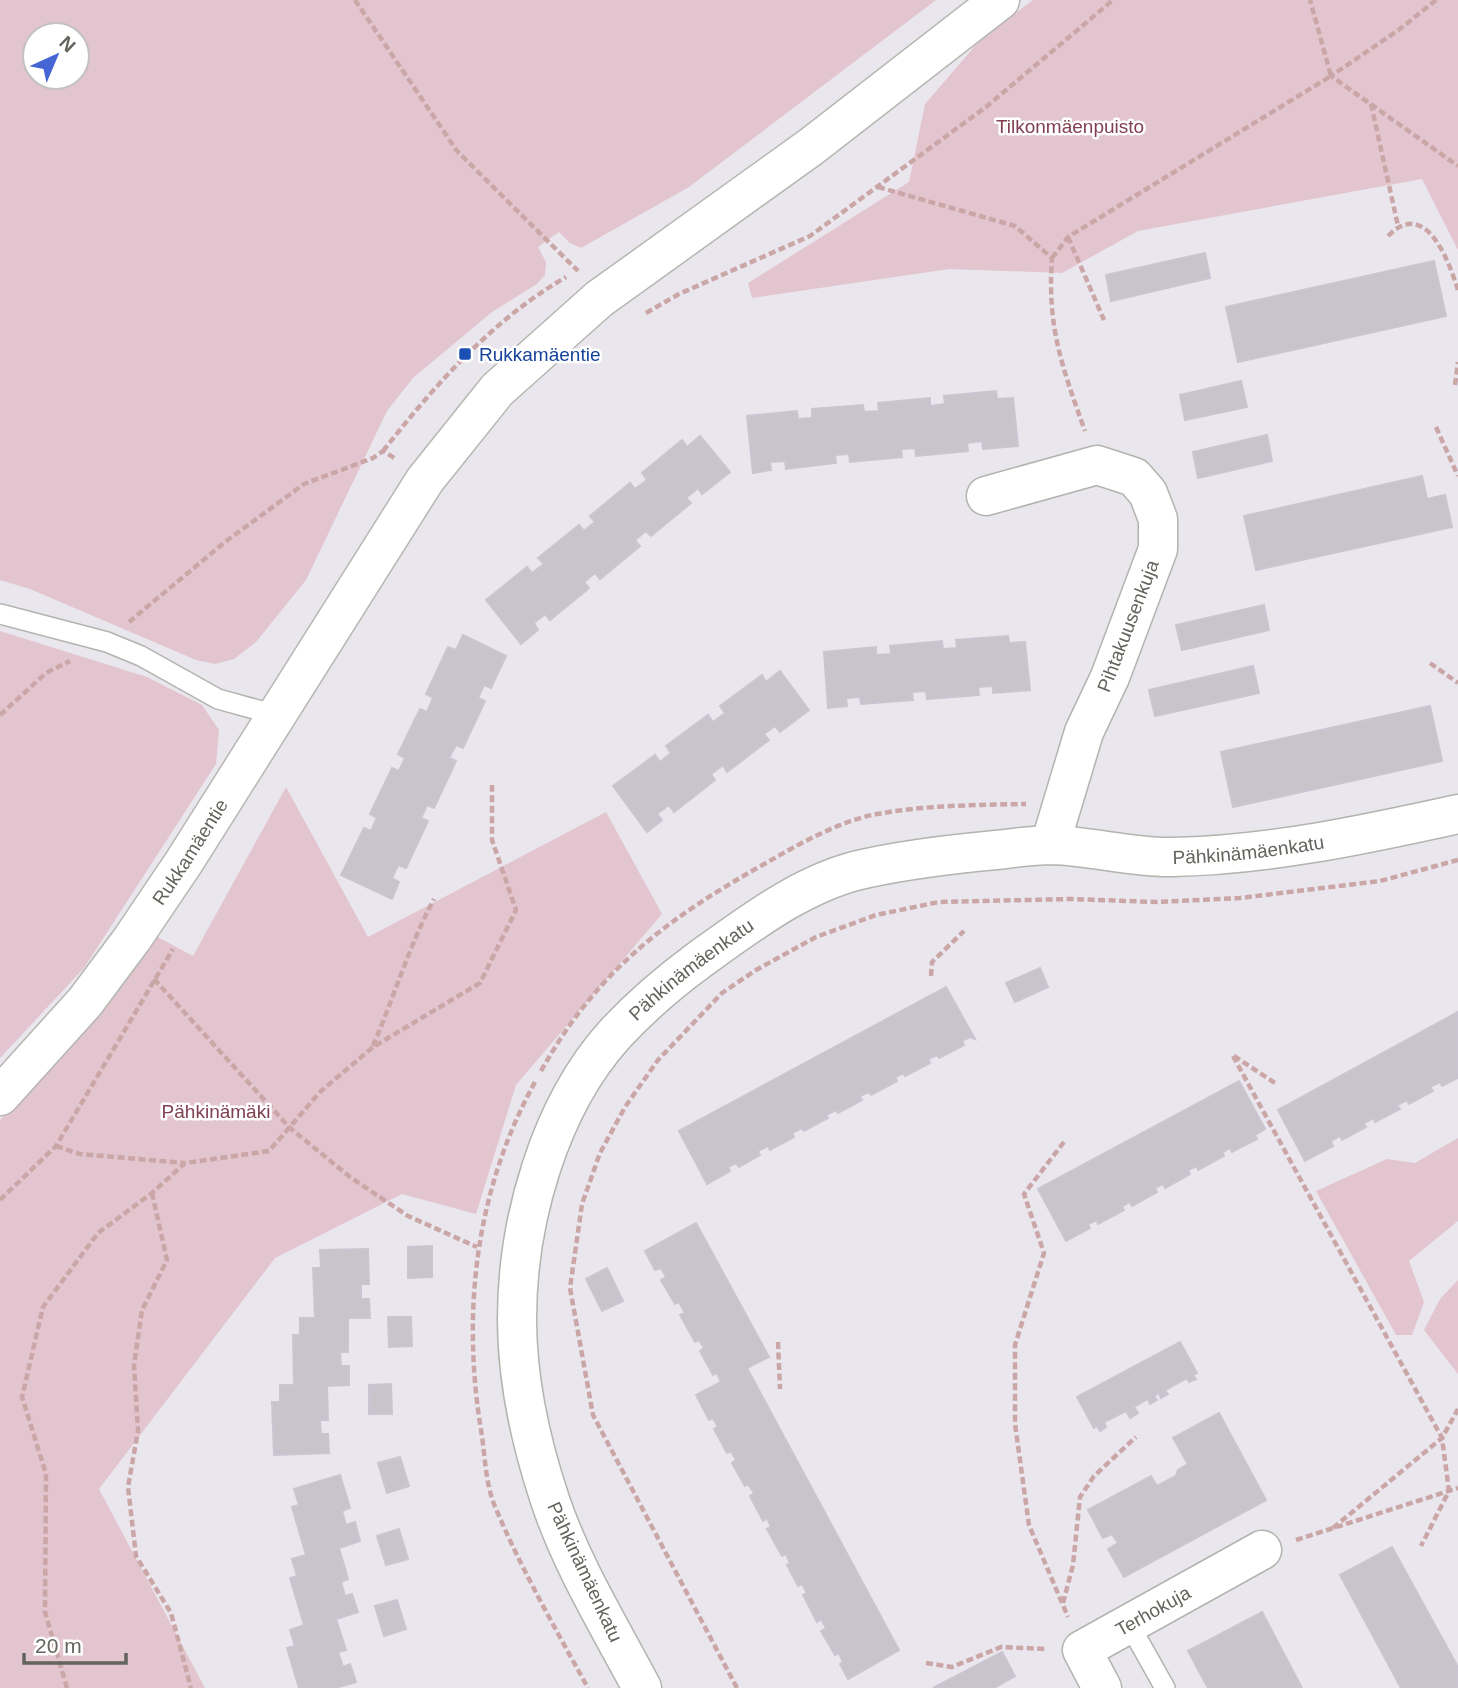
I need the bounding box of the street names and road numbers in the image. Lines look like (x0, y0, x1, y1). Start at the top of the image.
street label: Pihtakuusenkuja (1093, 557, 1163, 695)
street label: Rukkamäentie (148, 795, 232, 909)
street label: Pähkinämäenkatu (1172, 831, 1326, 868)
street label: Pähkinämäenkatu (624, 914, 757, 1024)
street label: Pähkinämäenkatu (543, 1499, 627, 1645)
street label: Terhokuja (1112, 1581, 1194, 1640)

